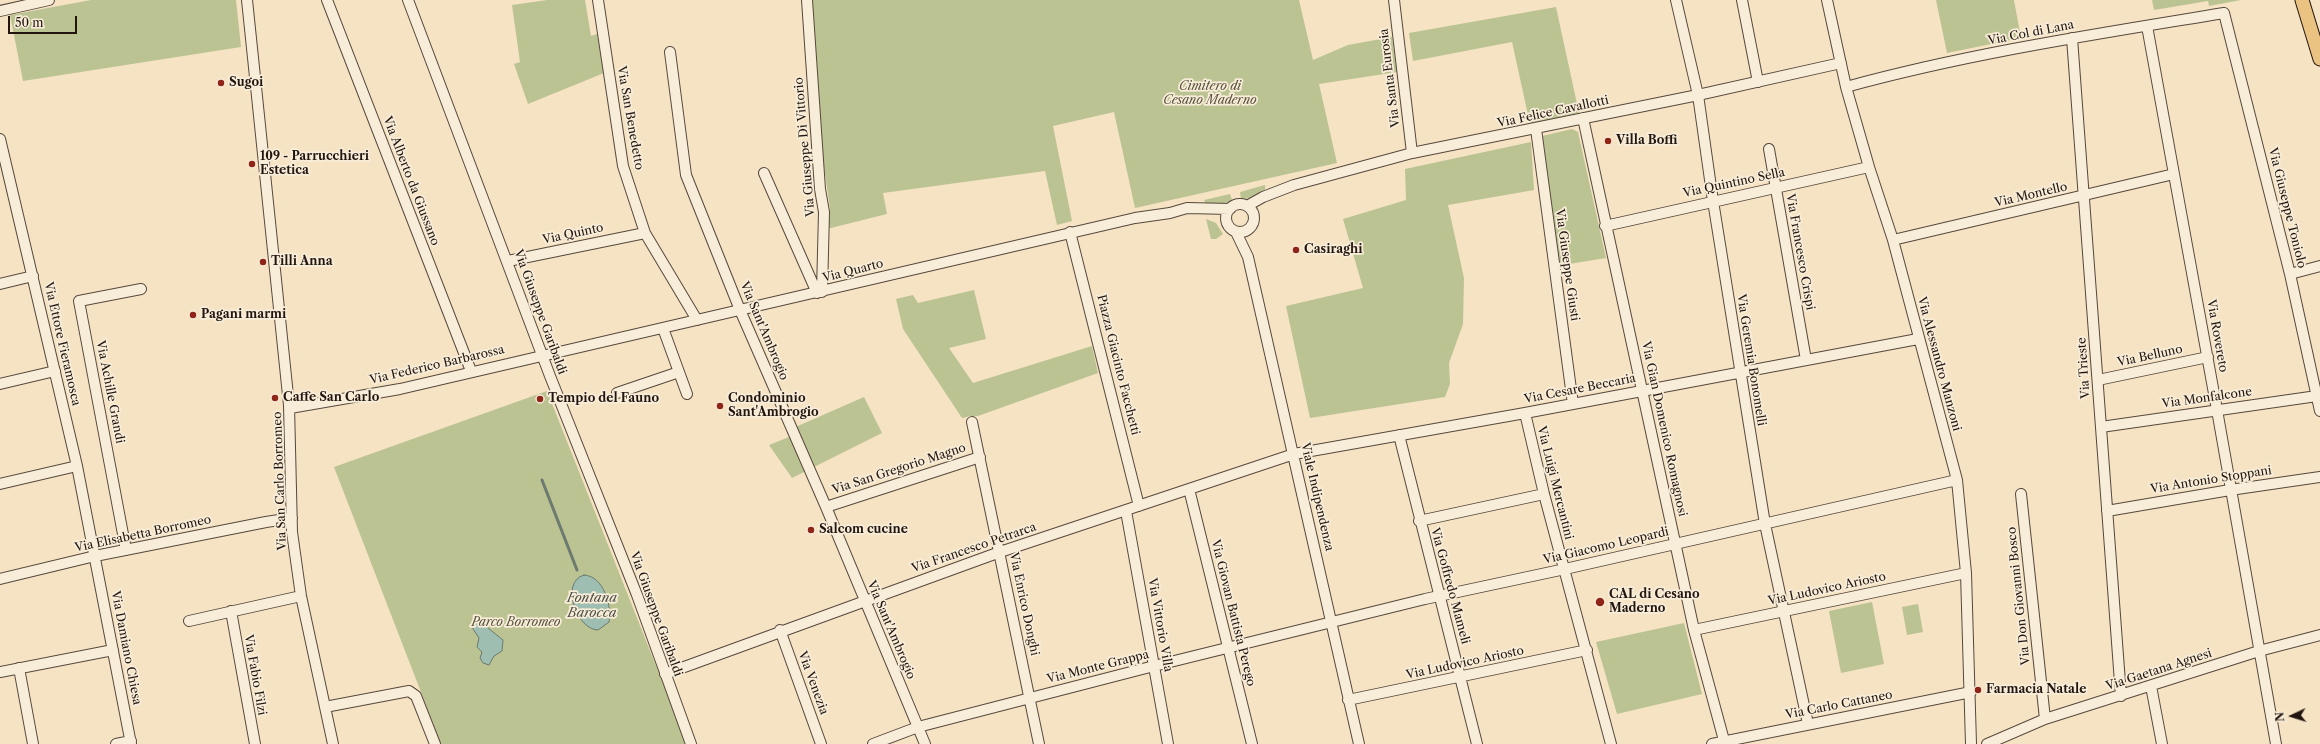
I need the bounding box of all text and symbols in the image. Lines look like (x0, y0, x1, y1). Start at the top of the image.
scale bar (10, 8, 79, 34)
text: 50 m (15, 15, 44, 30)
street label: Via Col di Lana (1987, 18, 2075, 48)
street label: Via Santa Eurosia (1377, 28, 1403, 128)
street label: Via San Benedetto (614, 65, 646, 171)
place label: Sugoi (229, 76, 263, 90)
street label: Via Giuseppe Di Vittorio (792, 77, 818, 217)
marker: Sugoi (216, 78, 226, 88)
park label: Cimitero di Cesano Maderno (1163, 80, 1257, 108)
street label: Via Felice Cavallotti (1496, 93, 1610, 131)
street label: Via Alberto da Giussano (380, 114, 442, 248)
place label: Villa Boffi (1616, 134, 1678, 148)
marker: Villa Boffi (1603, 136, 1613, 146)
street label: Via Giuseppe Toniolo (2265, 146, 2309, 270)
place label: 109 - Parrucchieri Estetica (260, 150, 369, 178)
marker: 109 - Parrucchieri Estetica (247, 159, 257, 169)
street label: Via Quintino Sella (1682, 165, 1786, 201)
street label: Via Montello (1993, 180, 2069, 210)
street label: Via Francesco Crispi (1783, 193, 1817, 311)
street label: Via Giuseppe Giusti (1552, 208, 1582, 322)
street label: Via Quinto (541, 221, 605, 247)
place label: Casiraghi (1304, 243, 1363, 257)
marker: Casiraghi (1291, 245, 1301, 255)
street label: Via Giuseppe Garibaldi (511, 248, 569, 376)
place label: Tilli Anna (271, 255, 333, 269)
street label: Via Quarto (821, 256, 885, 286)
marker: Tilli Anna (258, 257, 268, 267)
street label: Via Sant'Ambrogio (737, 279, 791, 383)
street label: Via Ettore Fieramosca (41, 281, 83, 407)
street label: Piazza Giacinto Facchetti (1094, 293, 1142, 437)
street label: Via Geremia Bonomelli (1733, 293, 1769, 427)
street label: Via Alessandro Manzoni (1914, 295, 1964, 433)
street label: Via Rovereto (2204, 298, 2230, 374)
place label: Pagani marmi (201, 308, 286, 322)
marker: Pagani marmi (188, 310, 198, 320)
street label: Via Trieste (2075, 337, 2093, 399)
street label: Via Achille Grandi (93, 339, 127, 445)
street label: Via Gian Domenico Romagnosi (1638, 340, 1690, 518)
street label: Via Federico Barbarossa (368, 342, 506, 388)
street label: Via Belluno (2116, 342, 2184, 370)
street label: Via Cesare Beccaria (1523, 371, 1637, 407)
street label: Via Monfalcone (2161, 385, 2253, 411)
place label: Caffe San Carlo (283, 391, 379, 405)
place label: Tempio del Fauno (548, 392, 659, 406)
place label: Condominio Sant'Ambrogio (728, 392, 819, 420)
marker: Caffe San Carlo (270, 393, 280, 403)
marker: Tempio del Fauno (535, 394, 545, 404)
marker: Condominio Sant'Ambrogio (715, 401, 725, 411)
street label: Via San Carlo Borromeo (270, 411, 290, 551)
street label: Via Luigi Mercantini (1534, 425, 1576, 541)
street label: Via San Gregorio Magno (830, 441, 968, 497)
street label: Viale Indipendenza (1298, 441, 1336, 553)
street label: Via Antonio Stoppani (2149, 463, 2273, 497)
street label: Via Elisabetta Borromeo (73, 512, 213, 556)
street label: Via Francesco Petrarca (910, 520, 1038, 576)
place label: Salcom cucine (819, 523, 908, 537)
marker: Salcom cucine (806, 525, 816, 535)
street label: Via Giacomo Leopardi (1542, 525, 1670, 567)
street label: Via Goffredo Mameli (1428, 526, 1472, 646)
street label: Via Don Giovanni Bosco (2005, 526, 2033, 666)
street label: Via Giovan Battista Perego (1208, 538, 1258, 688)
street label: Via Giuseppe Garibaldi (627, 550, 685, 678)
street label: Via Enrico Donghi (1006, 551, 1042, 657)
street label: Via Ludovico Ariosto (1767, 569, 1887, 609)
street label: Via Vittorio Villa (1145, 577, 1175, 673)
street label: Via Sant'Ambrogio (864, 578, 918, 682)
place label: CAL di Cesano Maderno (1609, 588, 1700, 616)
street label: Via Damiano Chiesa (108, 590, 144, 706)
water label: Fontana Barocca (567, 590, 617, 621)
marker: CAL di Cesano Maderno (1594, 596, 1606, 608)
park label: Parco Borromeo (472, 616, 560, 630)
street label: Via Fabio Filzi (241, 633, 269, 717)
street label: Via Ludovico Ariosto (1405, 643, 1525, 683)
street label: Via Gaetana Agnesi (2104, 646, 2214, 694)
street label: Via Monte Grappa (1045, 647, 1151, 687)
street label: Via Venezia (795, 649, 831, 717)
place label: Farmacia Natale (1986, 683, 2086, 697)
marker: Farmacia Natale (1973, 685, 1983, 695)
street label: Via Carlo Cattaneo (1784, 688, 1894, 722)
north arrow (2272, 696, 2312, 736)
text: N (2273, 712, 2287, 722)

